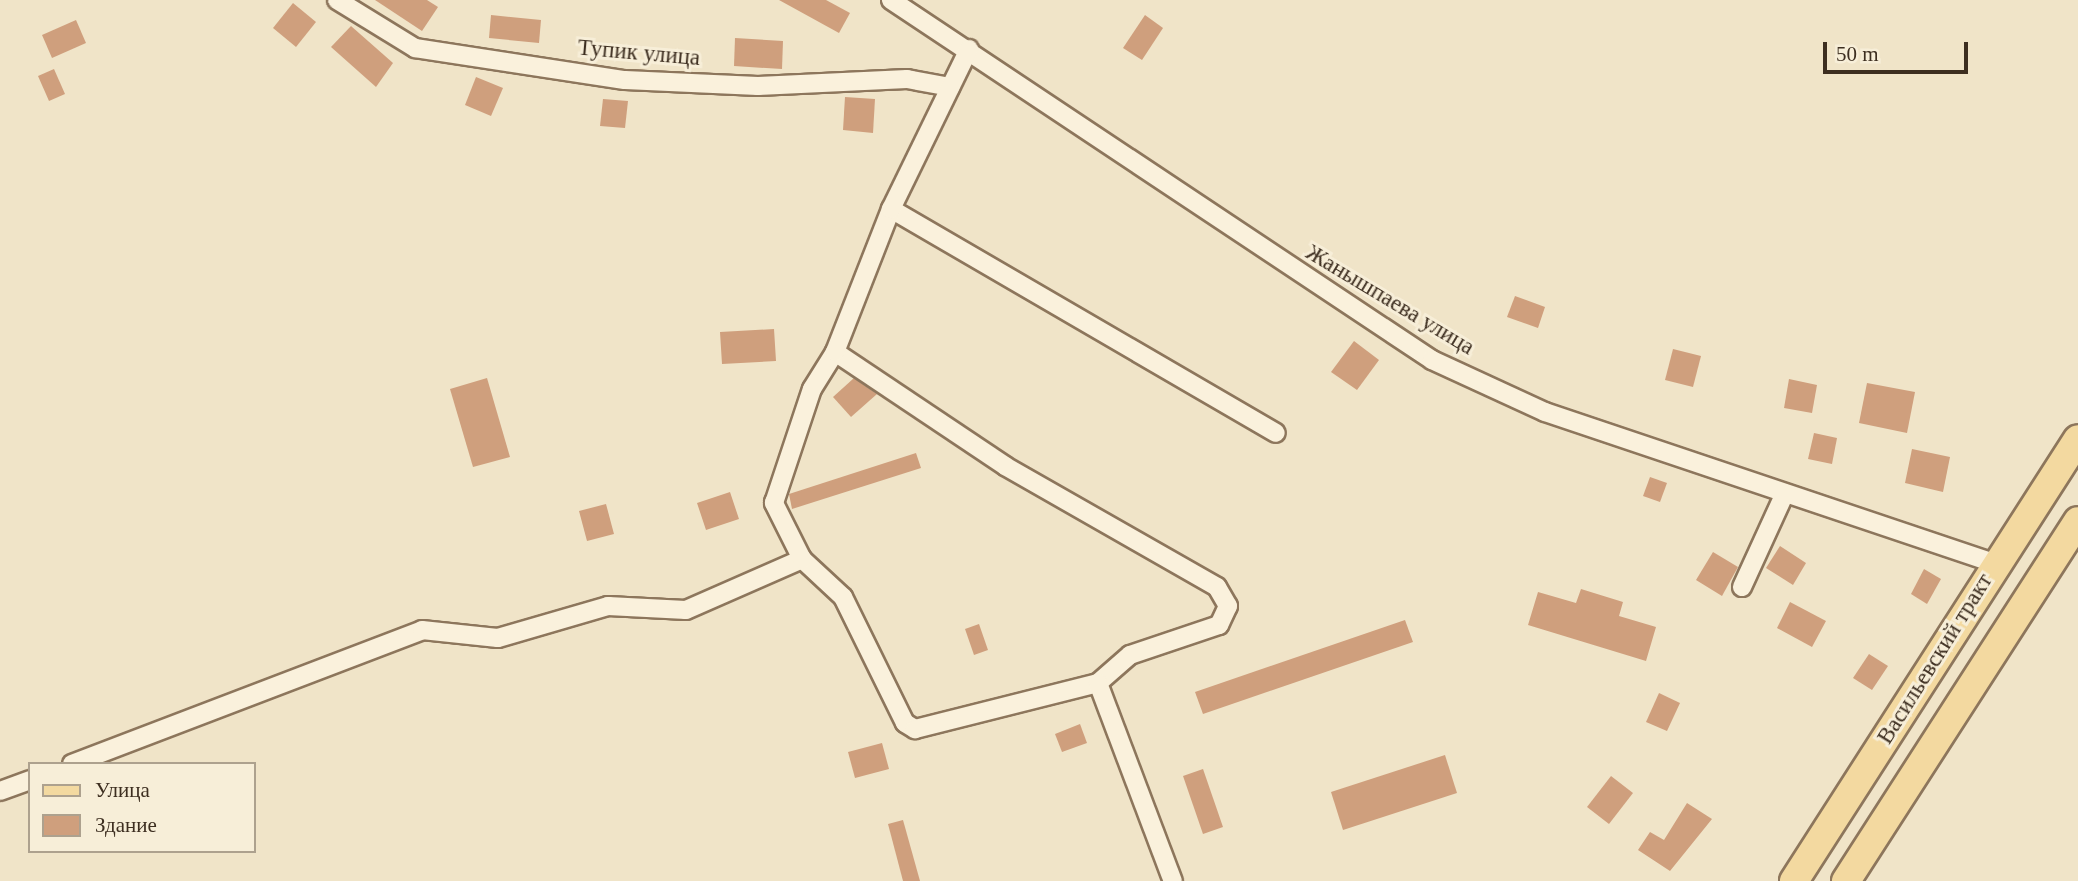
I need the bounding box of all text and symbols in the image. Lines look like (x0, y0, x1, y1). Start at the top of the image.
scale bar (1826, 28, 1971, 72)
street label: Тупик улица (577, 34, 701, 72)
text: 50 m (1836, 42, 1879, 66)
street label: Жанышпаева улица (1301, 239, 1479, 361)
street label: Васильевский тракт (1871, 569, 1999, 749)
legend (28, 762, 256, 853)
text: Улица (95, 778, 150, 802)
text: Здание (95, 813, 157, 837)

